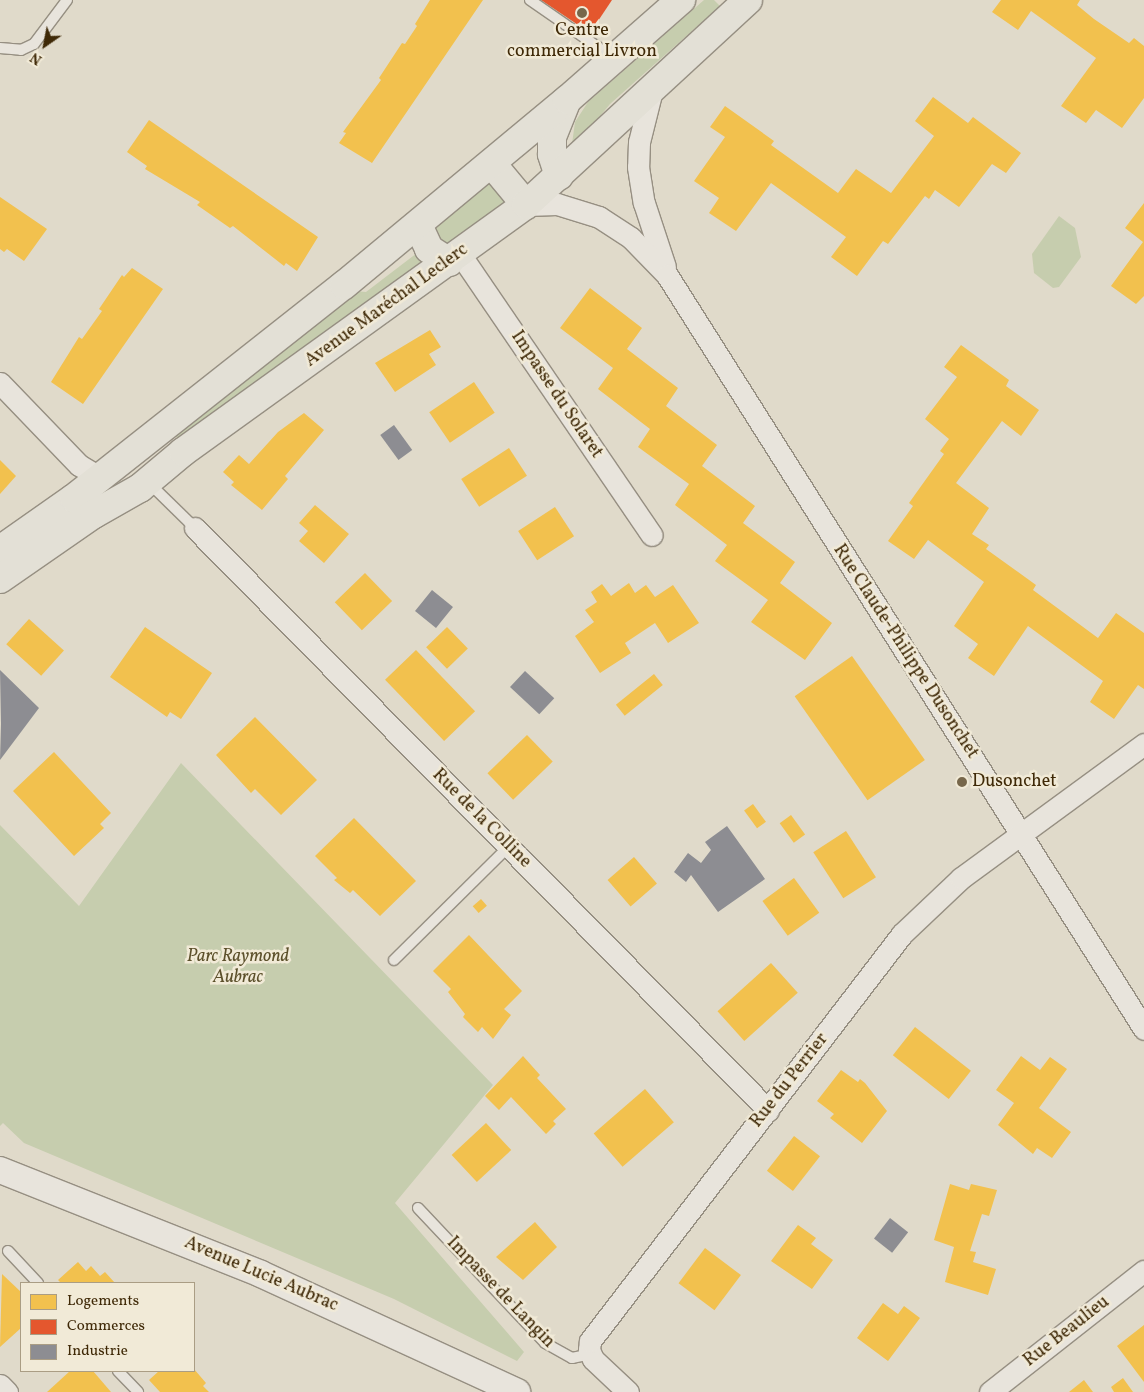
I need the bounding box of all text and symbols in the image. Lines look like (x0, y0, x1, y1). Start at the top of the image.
marker: Centre commercial Livron (576, 7, 588, 19)
north arrow (20, 20, 70, 70)
place label: Centre commercial Livron (507, 21, 657, 64)
text: N (27, 47, 46, 69)
street label: Avenue Maréchal Leclerc (301, 240, 473, 372)
street label: Impasse du Solaret (505, 327, 607, 463)
street label: Rue Claude-Philippe Dusonchet (828, 541, 982, 763)
street label: Rue de la Colline (427, 765, 535, 873)
place label: Dusonchet (972, 771, 1056, 793)
marker: Dusonchet (956, 776, 968, 788)
park label: Parc Raymond Aubrac (187, 947, 289, 990)
street label: Rue du Perrier (746, 1030, 834, 1132)
street label: Avenue Lucie Aubrac (181, 1233, 341, 1317)
street label: Impasse de Langin (441, 1233, 559, 1353)
legend (20, 1282, 195, 1372)
text: Logements (67, 1291, 139, 1312)
street label: Rue Beaulieu (1020, 1292, 1114, 1372)
text: Commerces (67, 1316, 145, 1337)
text: Industrie (67, 1341, 128, 1362)

